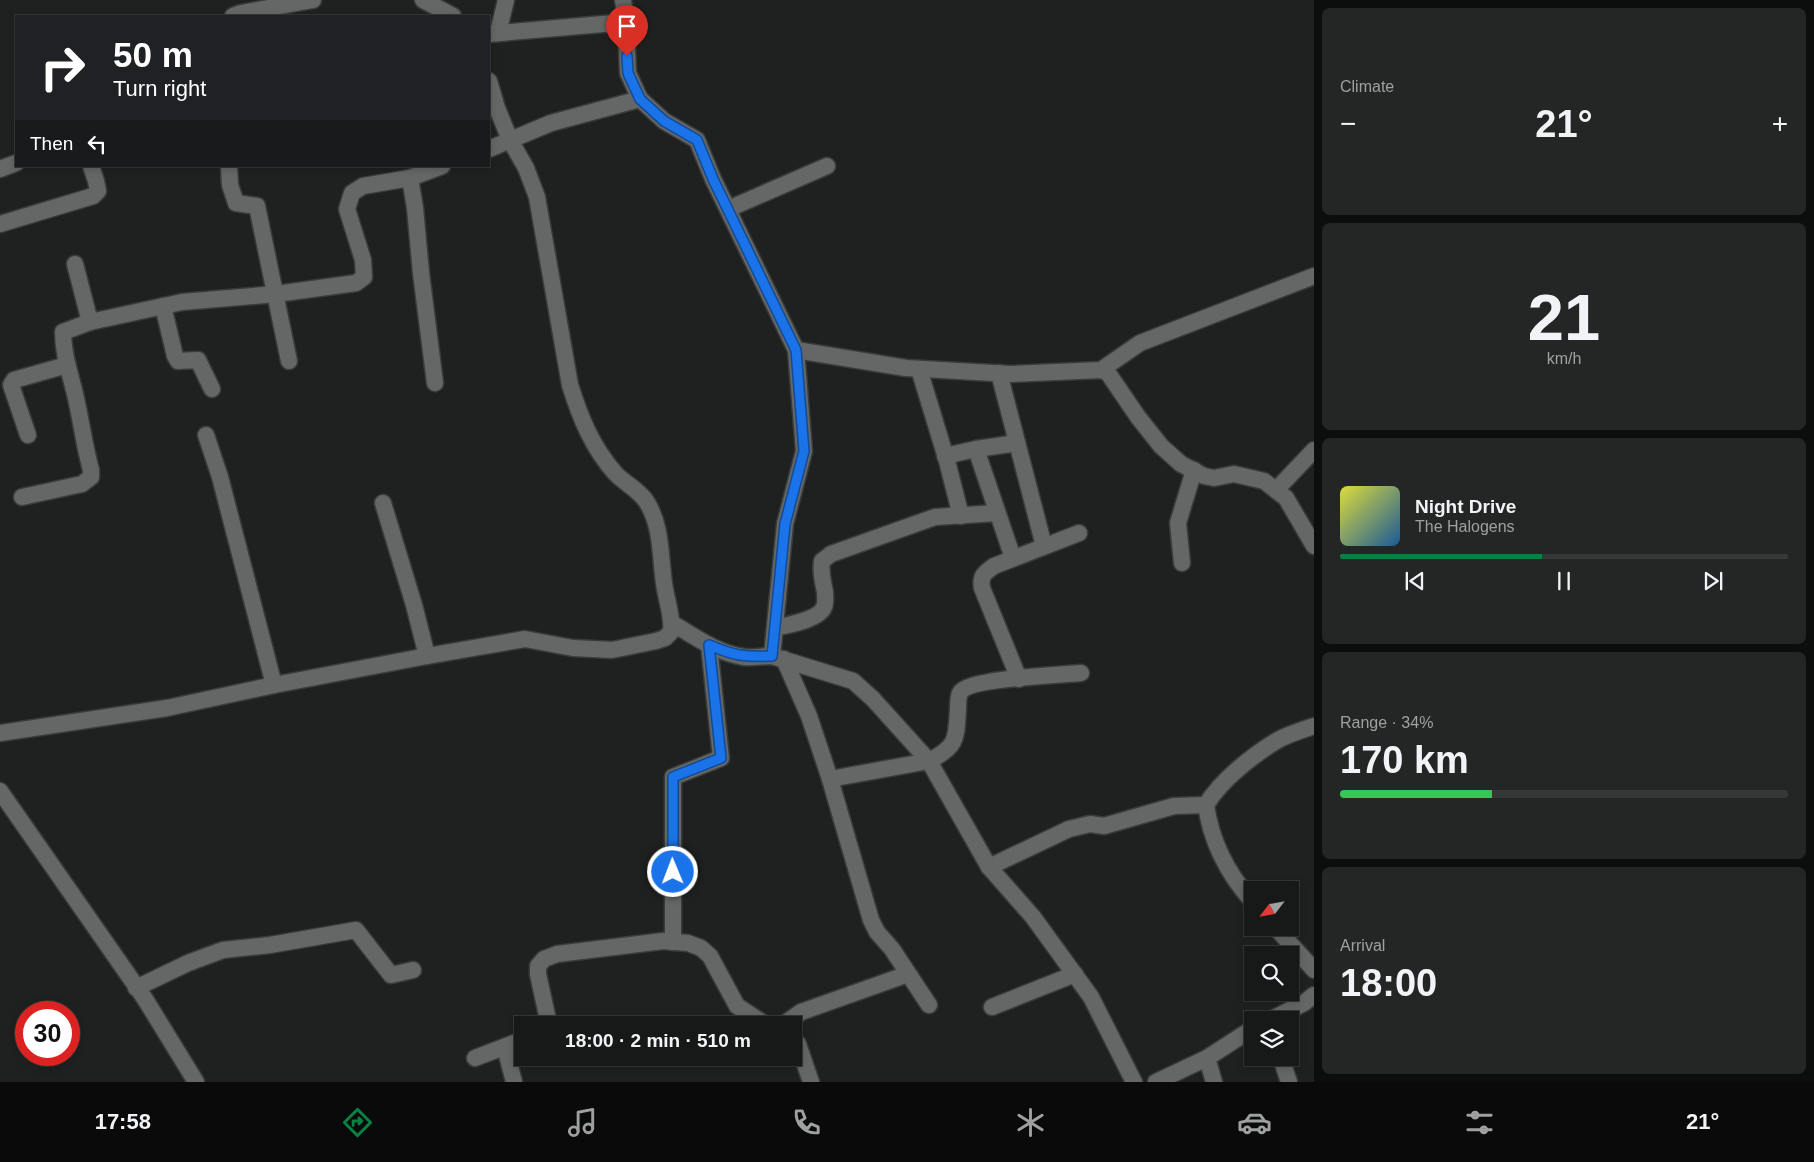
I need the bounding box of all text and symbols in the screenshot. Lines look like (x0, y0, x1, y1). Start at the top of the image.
pin (606, 5, 648, 56)
icon: arrive (613, 12, 641, 40)
icon: right (30, 35, 95, 100)
text: 50 m (113, 35, 193, 74)
text: Turn right (113, 76, 206, 101)
text: Climate (1340, 78, 1394, 95)
text: 21° (1535, 103, 1593, 145)
text: − (1340, 108, 1356, 139)
text: + (1772, 108, 1788, 139)
icon: left (83, 130, 111, 158)
text: Then (30, 133, 73, 154)
text: 21 (1528, 281, 1600, 354)
text: km/h (1547, 350, 1581, 367)
text: Night Drive (1415, 496, 1516, 517)
text: The Halogens (1415, 518, 1515, 535)
icon: previous (1401, 567, 1429, 595)
icon: pause (1550, 567, 1578, 595)
icon: next (1699, 567, 1727, 595)
text: Range · 34% (1340, 714, 1433, 731)
text: 170 km (1340, 739, 1469, 781)
position arrow (646, 845, 698, 897)
north arrow (1244, 881, 1299, 936)
map controls (1244, 881, 1299, 1066)
text: Arrival (1340, 937, 1385, 954)
button: search (1244, 946, 1299, 1001)
text: 18:00 (1340, 962, 1437, 1004)
speed limit sign: 30 (15, 1001, 80, 1066)
button: layers (1244, 1011, 1299, 1066)
text: 18:00 · 2 min · 510 m (565, 1030, 751, 1051)
icon: directions (340, 1105, 375, 1140)
icon: music (565, 1105, 600, 1140)
icon: phone (789, 1105, 824, 1140)
icon: climate (1013, 1105, 1048, 1140)
icon: car (1237, 1105, 1272, 1140)
icon: filters (1462, 1105, 1497, 1140)
text: 17:58 (95, 1109, 151, 1134)
text: 21° (1686, 1109, 1719, 1134)

